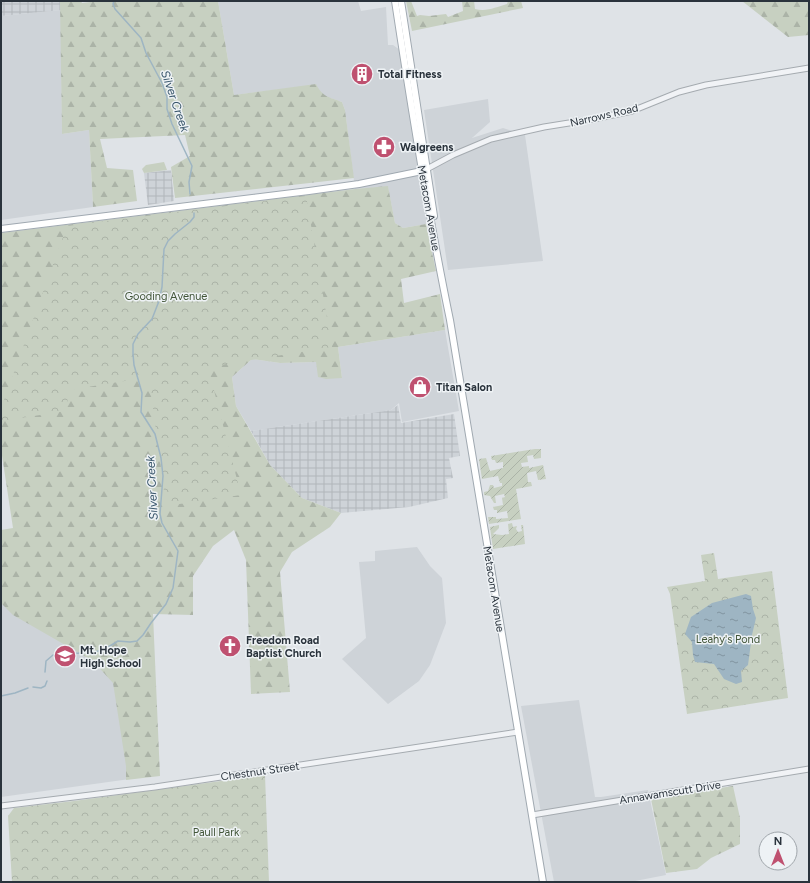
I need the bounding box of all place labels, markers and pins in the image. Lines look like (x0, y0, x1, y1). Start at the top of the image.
building icon: Total Fitness (349, 61, 375, 87)
place label: Total Fitness (378, 68, 442, 81)
pharmacy icon: Walgreens (371, 134, 397, 160)
place label: Walgreens (400, 141, 453, 154)
shop icon: Titan Salon (407, 374, 433, 400)
place label: Titan Salon (436, 381, 492, 394)
church icon: Freedom Road Baptist Church (217, 633, 243, 659)
place label: Freedom Road Baptist Church (246, 634, 322, 660)
school or university icon: Mt. Hope High School (52, 643, 78, 669)
place label: Mt. Hope High School (80, 644, 141, 670)

